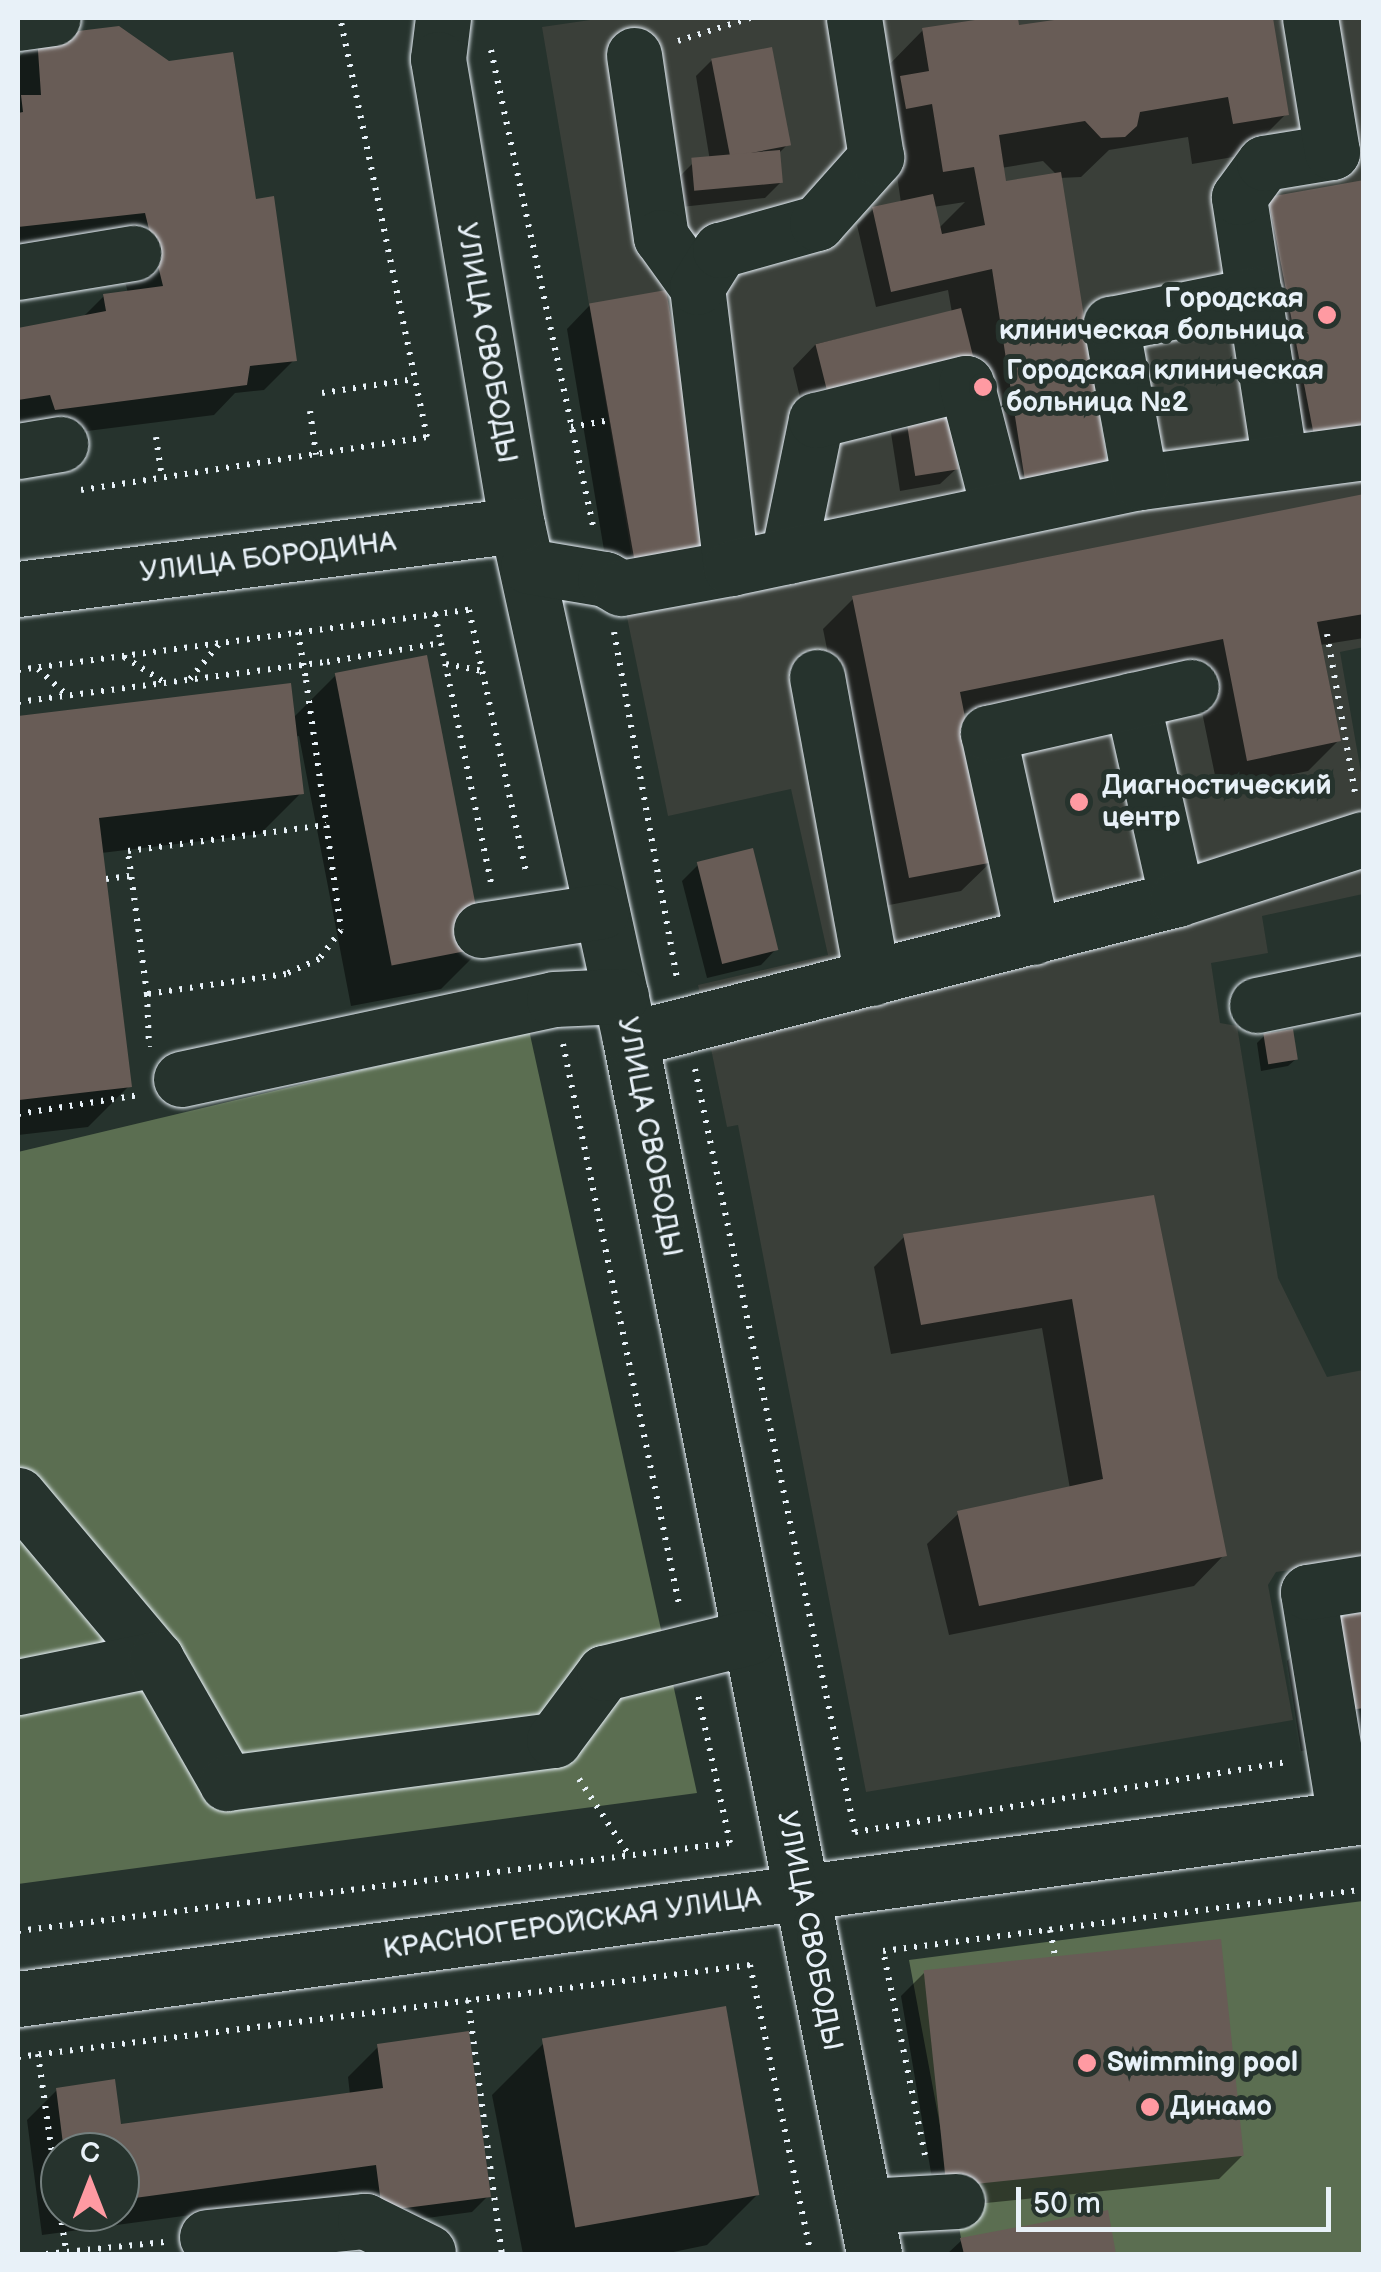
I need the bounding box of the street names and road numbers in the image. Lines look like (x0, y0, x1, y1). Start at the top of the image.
street label: УЛИЦА СВОБОДЫ (448, 220, 524, 466)
street label: УЛИЦА БОРОДИНА (138, 526, 398, 590)
street label: УЛИЦА СВОБОДЫ (609, 1014, 689, 1260)
street label: УЛИЦА СВОБОДЫ (769, 1808, 849, 2054)
street label: КРАСНОГЕРОЙСКАЯ УЛИЦА (381, 1881, 763, 1967)

